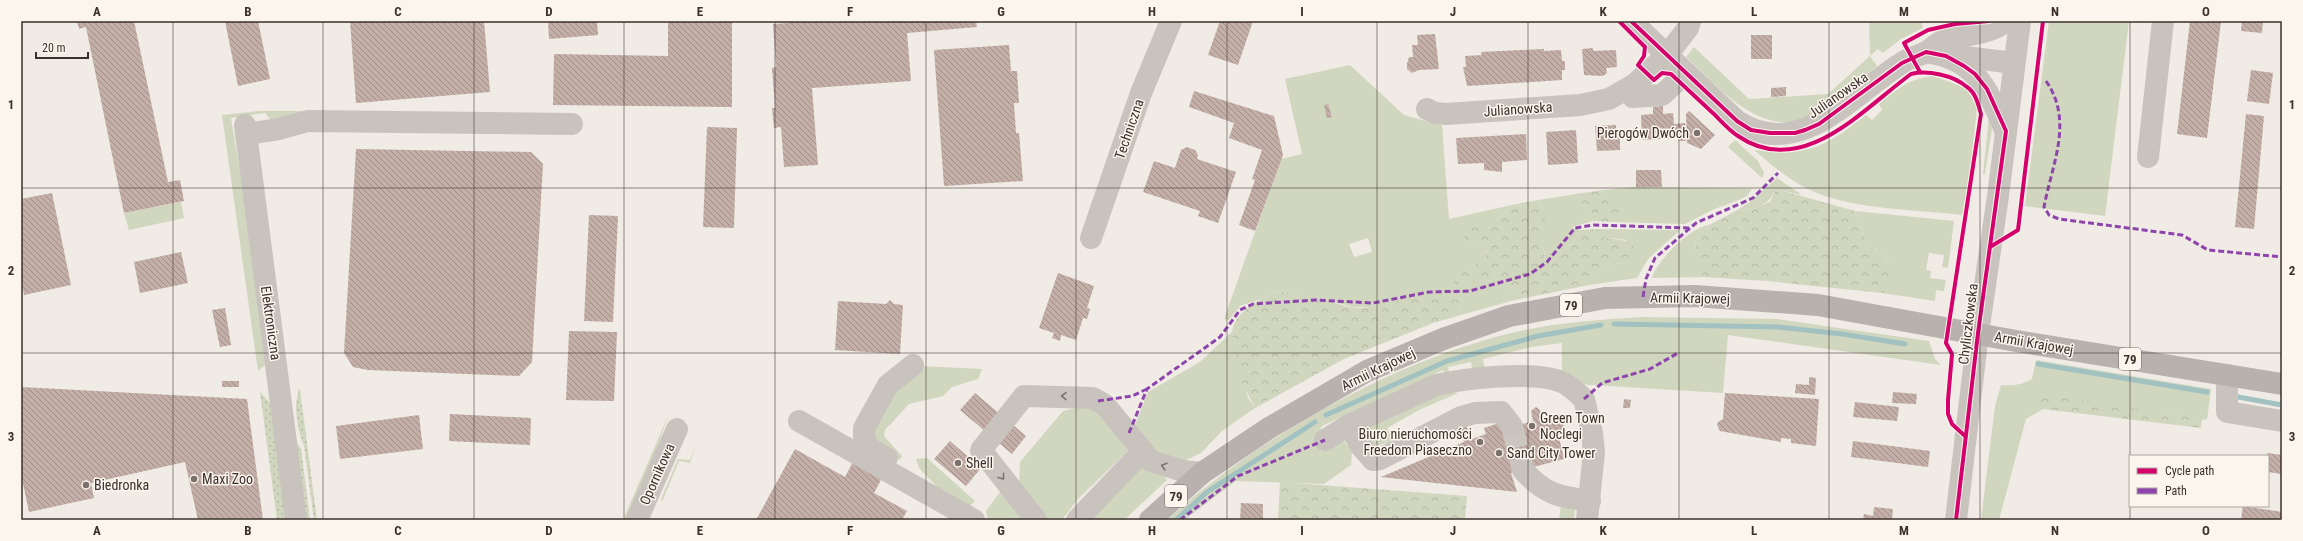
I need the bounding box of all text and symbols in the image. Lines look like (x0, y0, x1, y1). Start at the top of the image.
text: A (93, 4, 101, 19)
text: B (244, 4, 252, 19)
text: C (394, 4, 402, 19)
text: D (545, 4, 553, 19)
text: E (697, 4, 704, 19)
text: F (847, 4, 853, 19)
text: G (997, 4, 1005, 19)
text: H (1148, 4, 1156, 19)
text: I (1300, 4, 1304, 19)
text: J (1450, 4, 1456, 19)
text: K (1599, 4, 1607, 19)
text: L (1751, 4, 1757, 19)
text: M (1899, 4, 1909, 19)
text: N (2051, 4, 2059, 19)
text: O (2202, 4, 2210, 19)
scale bar (36, 34, 88, 60)
text: 20 m (42, 41, 66, 55)
street label: Julianowska (1805, 69, 1871, 121)
text: 1 (8, 97, 14, 112)
street label: Techniczna (1111, 97, 1147, 161)
text: 1 (2289, 97, 2295, 112)
street label: Julianowska (1483, 99, 1553, 119)
place label: Pierogów Dwóch (1597, 125, 1689, 141)
marker: Pierogów Dwóch (1692, 128, 1702, 138)
text: 2 (8, 263, 15, 278)
text: 2 (2289, 263, 2296, 278)
street label: Chyliczkowska (1955, 283, 1981, 365)
street label: Elektroniczna (258, 285, 284, 361)
street label: Armii Krajowej (1650, 289, 1730, 307)
road number: 79 (1560, 294, 1582, 316)
street label: Armii Krajowej (1993, 328, 2075, 358)
street label: Armii Krajowej (1339, 344, 1417, 394)
road number: 79 (2119, 348, 2141, 370)
one-way arrow (1061, 392, 1067, 400)
place label: Green Town Noclegi (1540, 410, 1605, 442)
marker: Green Town Noclegi (1527, 421, 1537, 431)
place label: Biuro nieruchomości Freedom Piaseczno (1359, 426, 1472, 458)
text: 3 (8, 429, 14, 444)
text: 3 (2289, 429, 2295, 444)
marker: Biuro nieruchomości Freedom Piaseczno (1475, 437, 1485, 447)
street label: Opornikowa (636, 441, 678, 507)
place label: Sand City Tower (1507, 445, 1596, 461)
marker: Sand City Tower (1494, 448, 1504, 458)
place label: Shell (966, 455, 993, 471)
legend (2129, 455, 2269, 507)
marker: Shell (953, 458, 963, 468)
one-way arrow (1161, 462, 1168, 471)
text: Cycle path (2165, 464, 2215, 478)
place label: Maxi Zoo (202, 471, 253, 487)
one-way arrow (997, 473, 1004, 480)
marker: Maxi Zoo (189, 474, 199, 484)
place label: Biedronka (94, 477, 149, 493)
marker: Biedronka (81, 480, 91, 490)
text: Path (2165, 484, 2187, 498)
road number: 79 (1165, 485, 1187, 507)
text: A (93, 523, 101, 538)
text: B (244, 523, 252, 538)
text: C (394, 523, 402, 538)
text: D (545, 523, 553, 538)
text: E (697, 523, 704, 538)
text: F (847, 523, 853, 538)
text: G (997, 523, 1005, 538)
text: H (1148, 523, 1156, 538)
text: I (1300, 523, 1304, 538)
text: J (1450, 523, 1456, 538)
text: K (1599, 523, 1607, 538)
text: L (1751, 523, 1757, 538)
text: M (1899, 523, 1909, 538)
text: N (2051, 523, 2059, 538)
text: O (2202, 523, 2210, 538)

